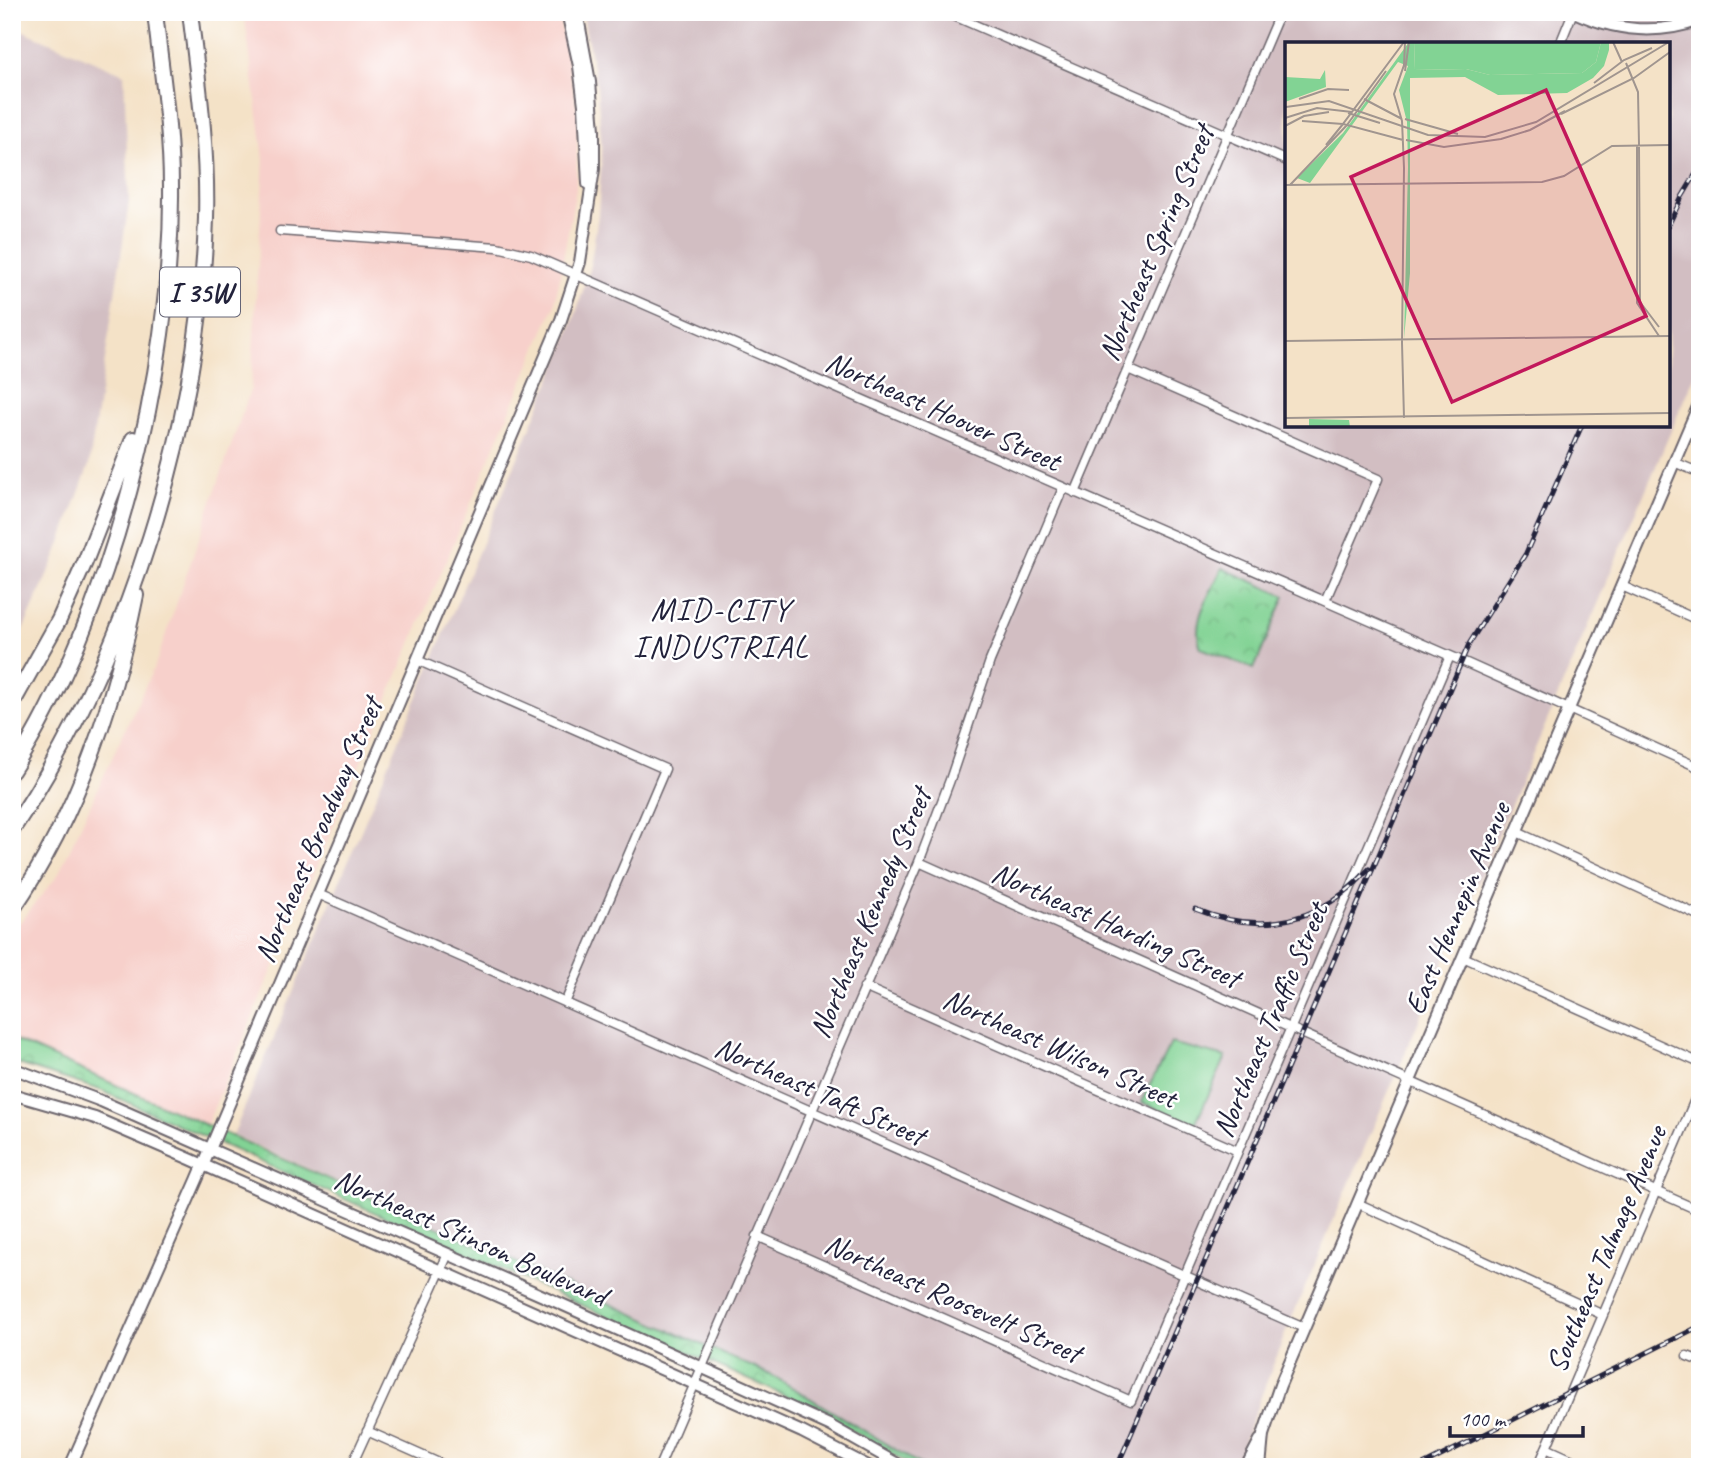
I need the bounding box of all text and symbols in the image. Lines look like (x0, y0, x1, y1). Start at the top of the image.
inset map (1285, 42, 1670, 427)
street label: Northeast Spring Street (1089, 116, 1224, 366)
road number: I 35W (160, 268, 240, 316)
street label: Northeast Hoover Street (820, 342, 1069, 481)
district label: MID-CITY INDUSTRIAL (633, 589, 809, 667)
street label: Northeast Broadway Street (245, 688, 393, 968)
street label: Northeast Kennedy Street (800, 779, 941, 1043)
street label: East Hennepin Avenue (1395, 794, 1520, 1020)
street label: Northeast Harding Street (986, 853, 1250, 998)
street label: Northeast Traffic Street (1204, 894, 1338, 1143)
street label: Northeast Wilson Street (937, 979, 1186, 1118)
street label: Northeast Taft Street (709, 1028, 935, 1156)
street label: Southeast Talmage Avenue (1537, 1118, 1676, 1378)
street label: Northeast Stinson Boulevard (329, 1160, 617, 1316)
street label: Northeast Roosevelt Street (819, 1224, 1091, 1373)
scale bar (1450, 1395, 1582, 1439)
text: 100 m (1460, 1406, 1507, 1432)

